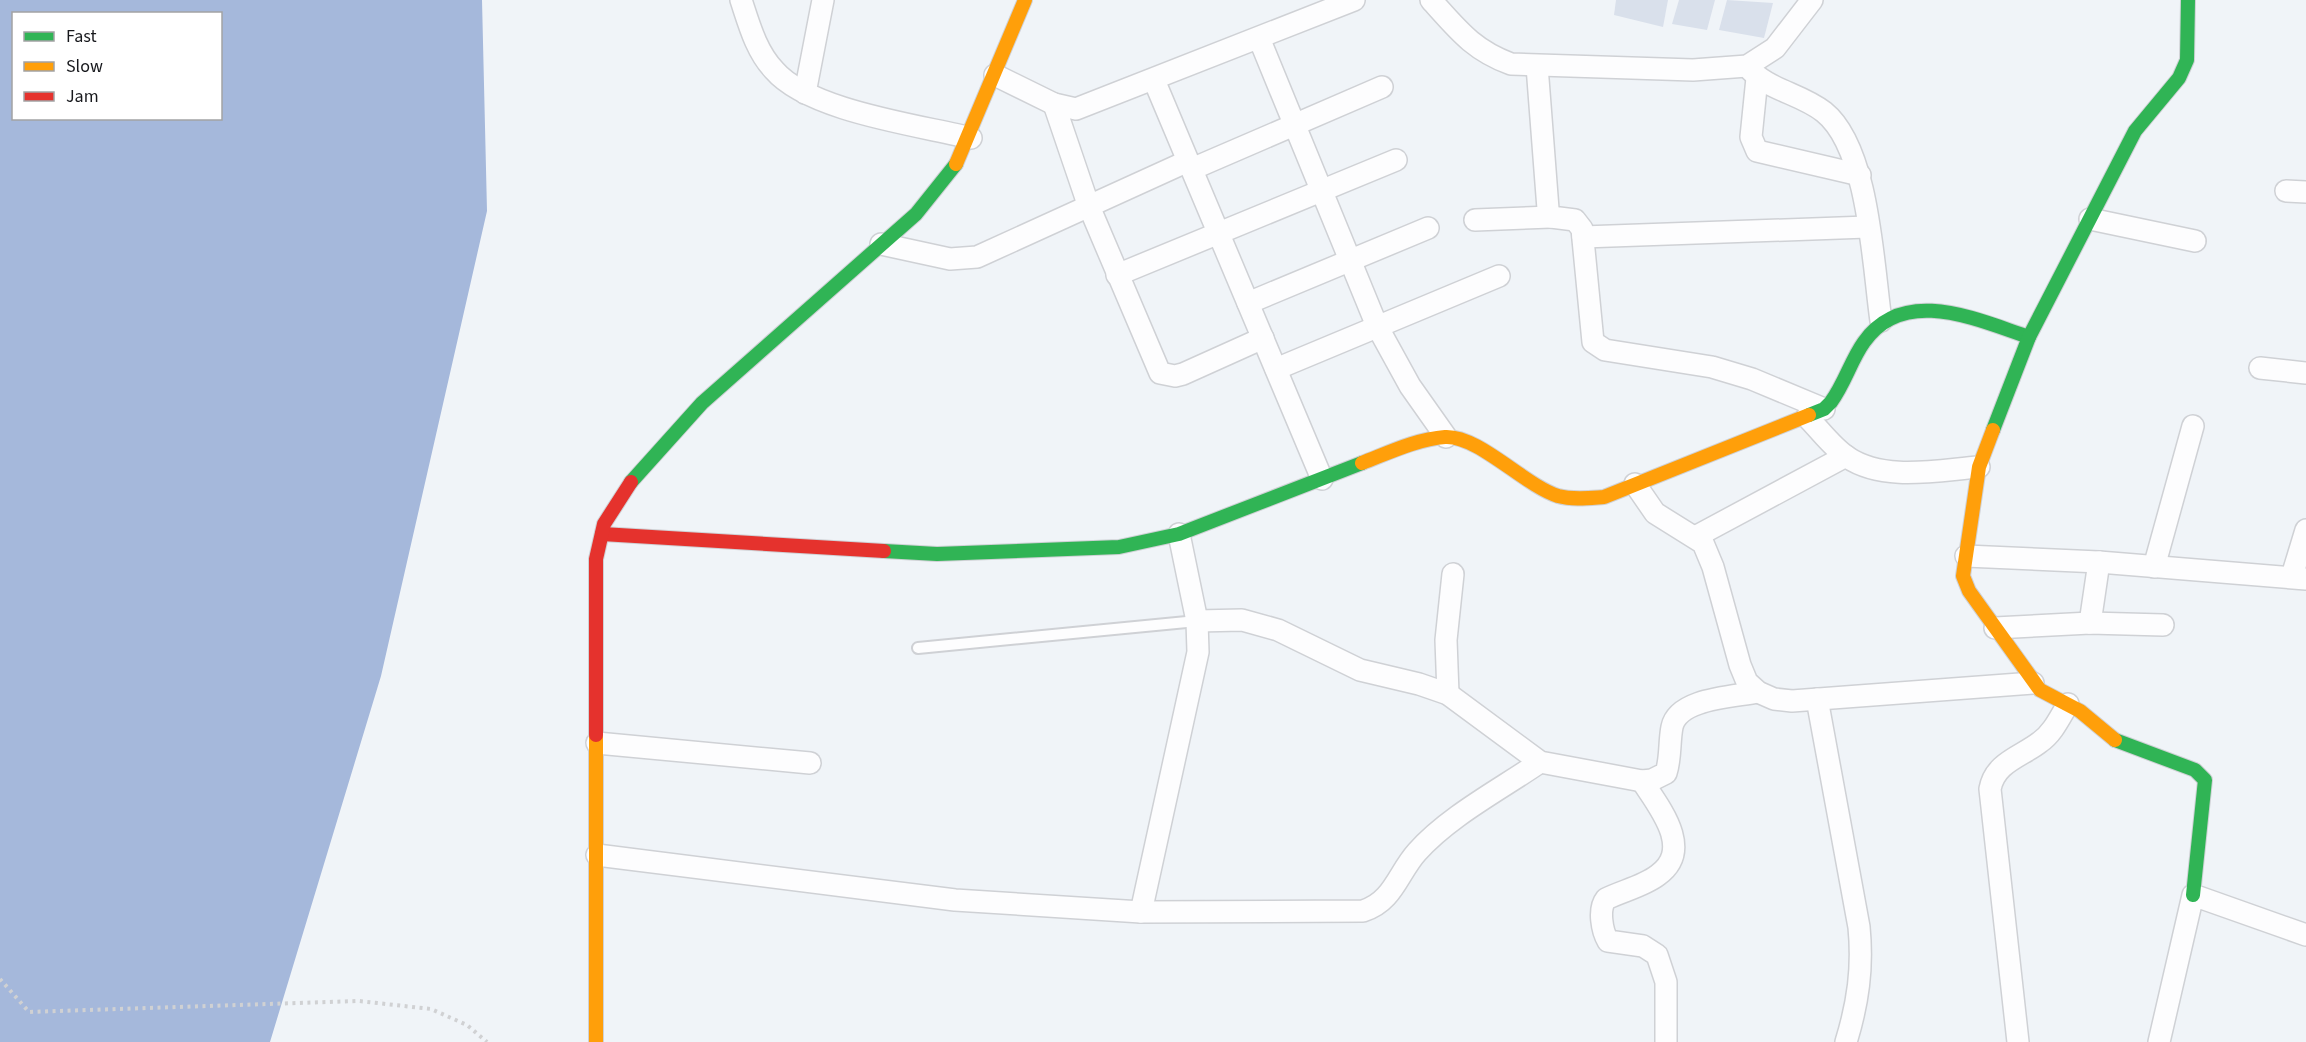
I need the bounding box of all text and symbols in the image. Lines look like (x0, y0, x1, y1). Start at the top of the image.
legend (12, 12, 222, 120)
text: Fast (66, 24, 97, 49)
text: Slow (66, 54, 103, 79)
text: Jam (66, 84, 99, 109)

